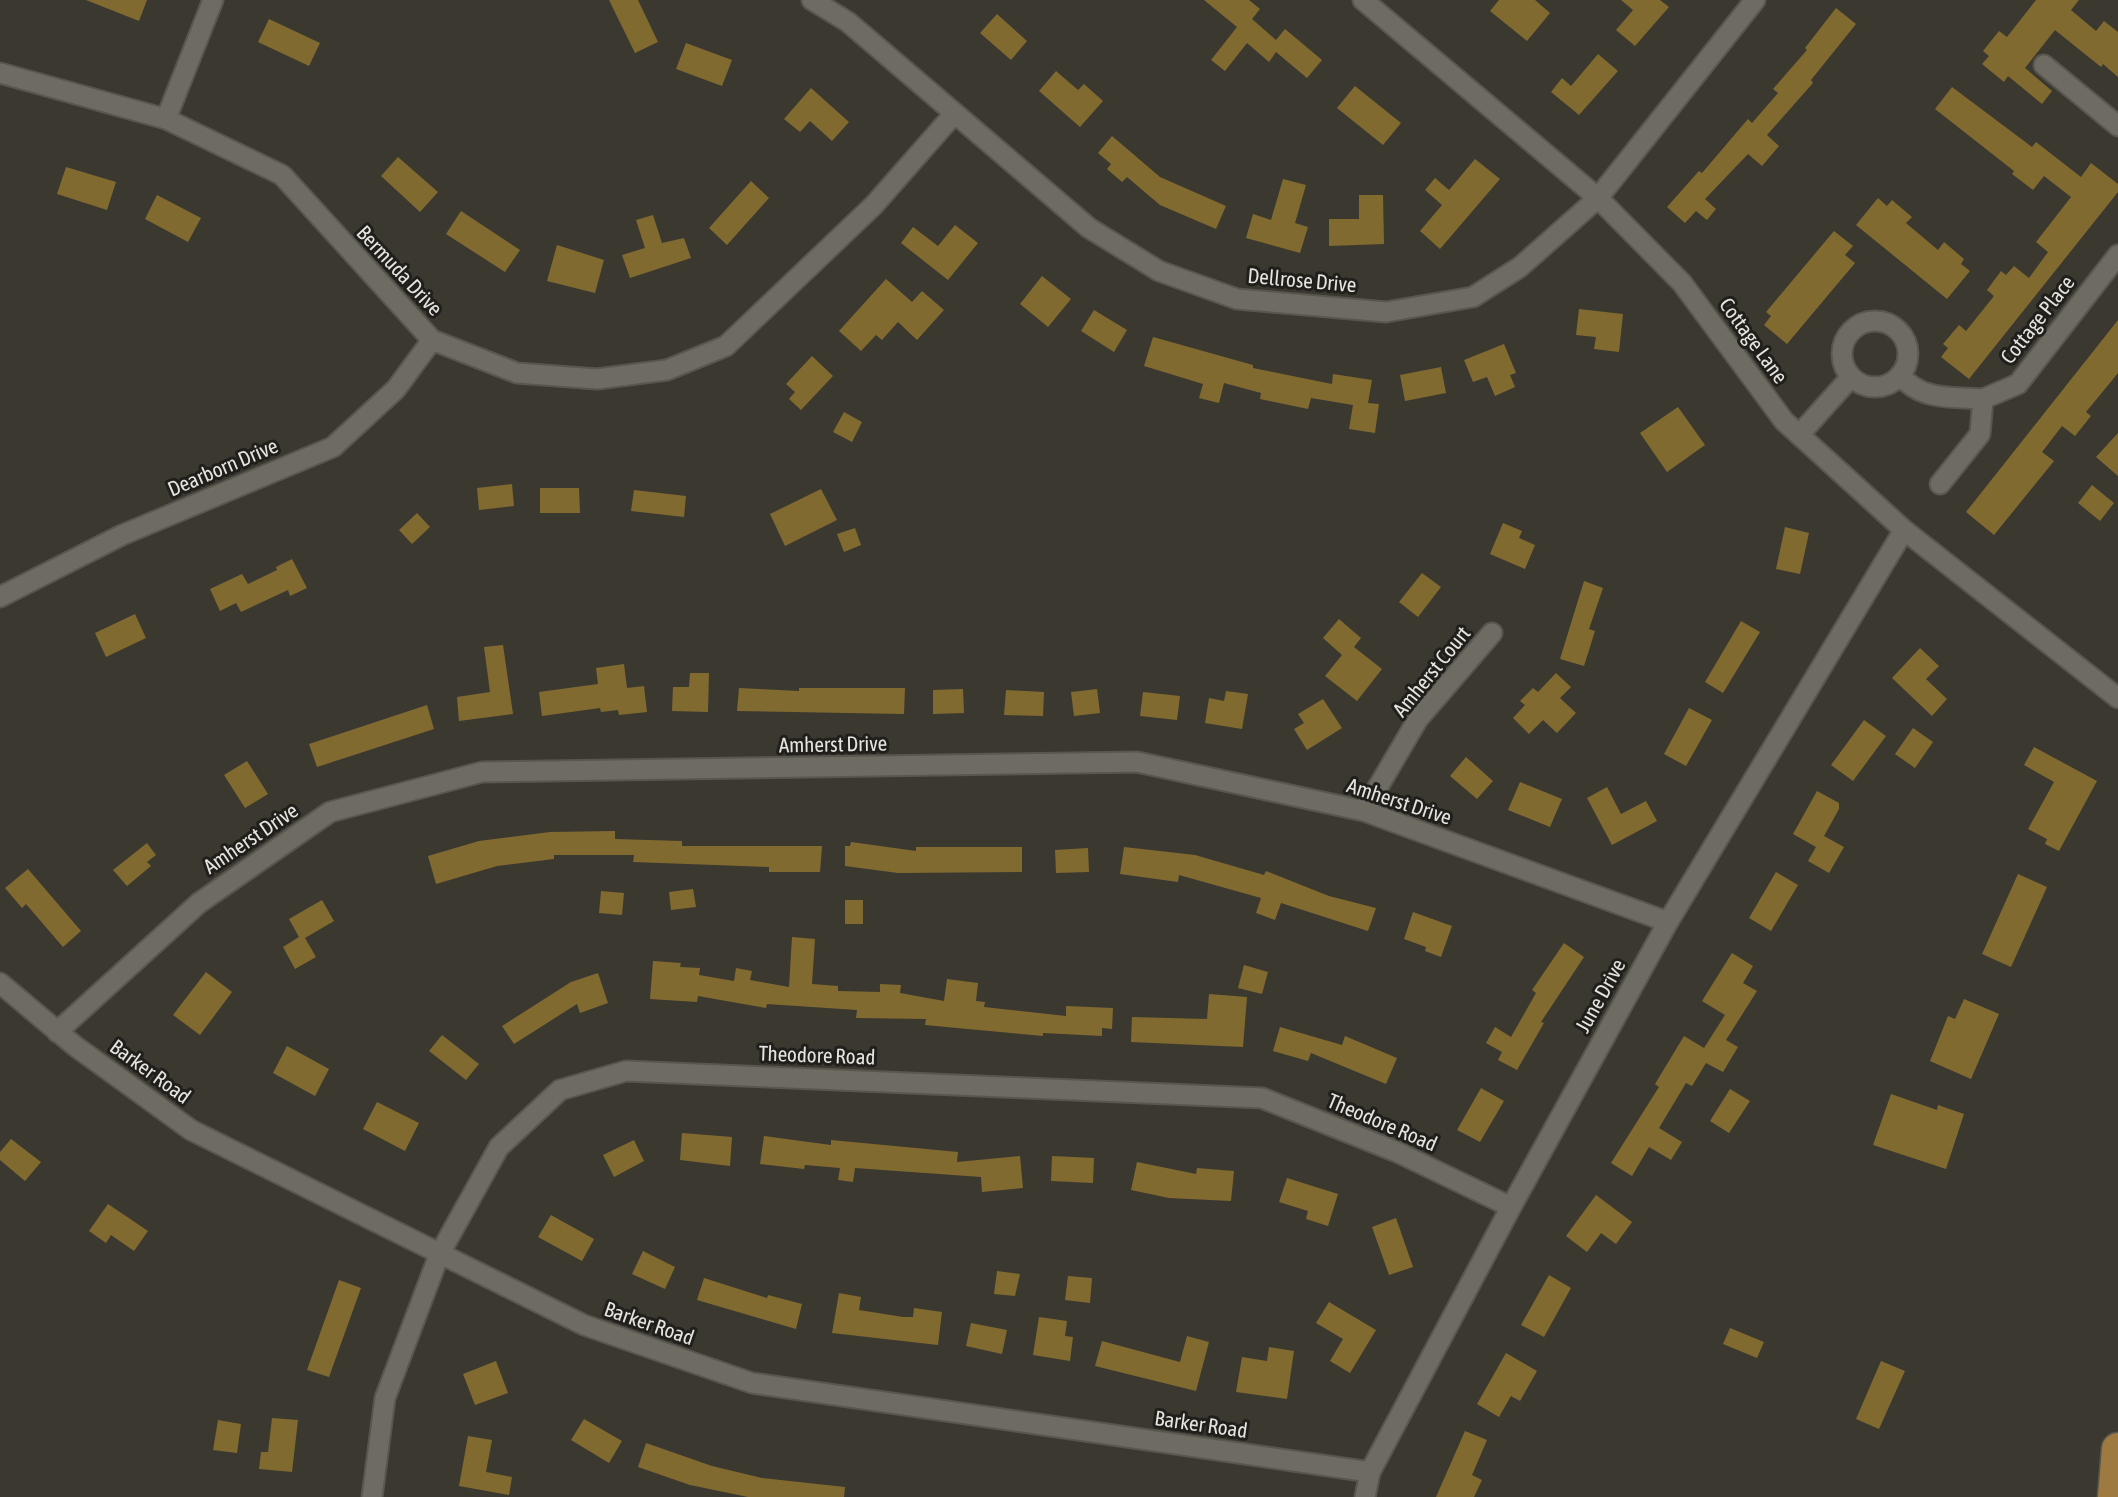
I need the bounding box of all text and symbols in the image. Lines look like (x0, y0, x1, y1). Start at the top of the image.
street label: Bermuda Drive (351, 221, 447, 321)
street label: Dellrose Drive (1247, 264, 1357, 298)
street label: Cottage Place (1996, 271, 2080, 369)
street label: Cottage Lane (1713, 293, 1793, 389)
street label: Dearborn Drive (164, 434, 282, 502)
street label: Amherst Court (1388, 622, 1476, 722)
street label: Amherst Drive (779, 731, 887, 759)
street label: Amherst Drive (1344, 773, 1454, 831)
street label: Amherst Drive (199, 798, 303, 880)
street label: June Drive (1571, 955, 1631, 1037)
street label: Barker Road (105, 1034, 195, 1110)
street label: Theodore Road (758, 1041, 876, 1071)
street label: Theodore Road (1323, 1089, 1441, 1157)
street label: Barker Road (601, 1297, 697, 1351)
street label: Barker Road (1153, 1406, 1249, 1444)

